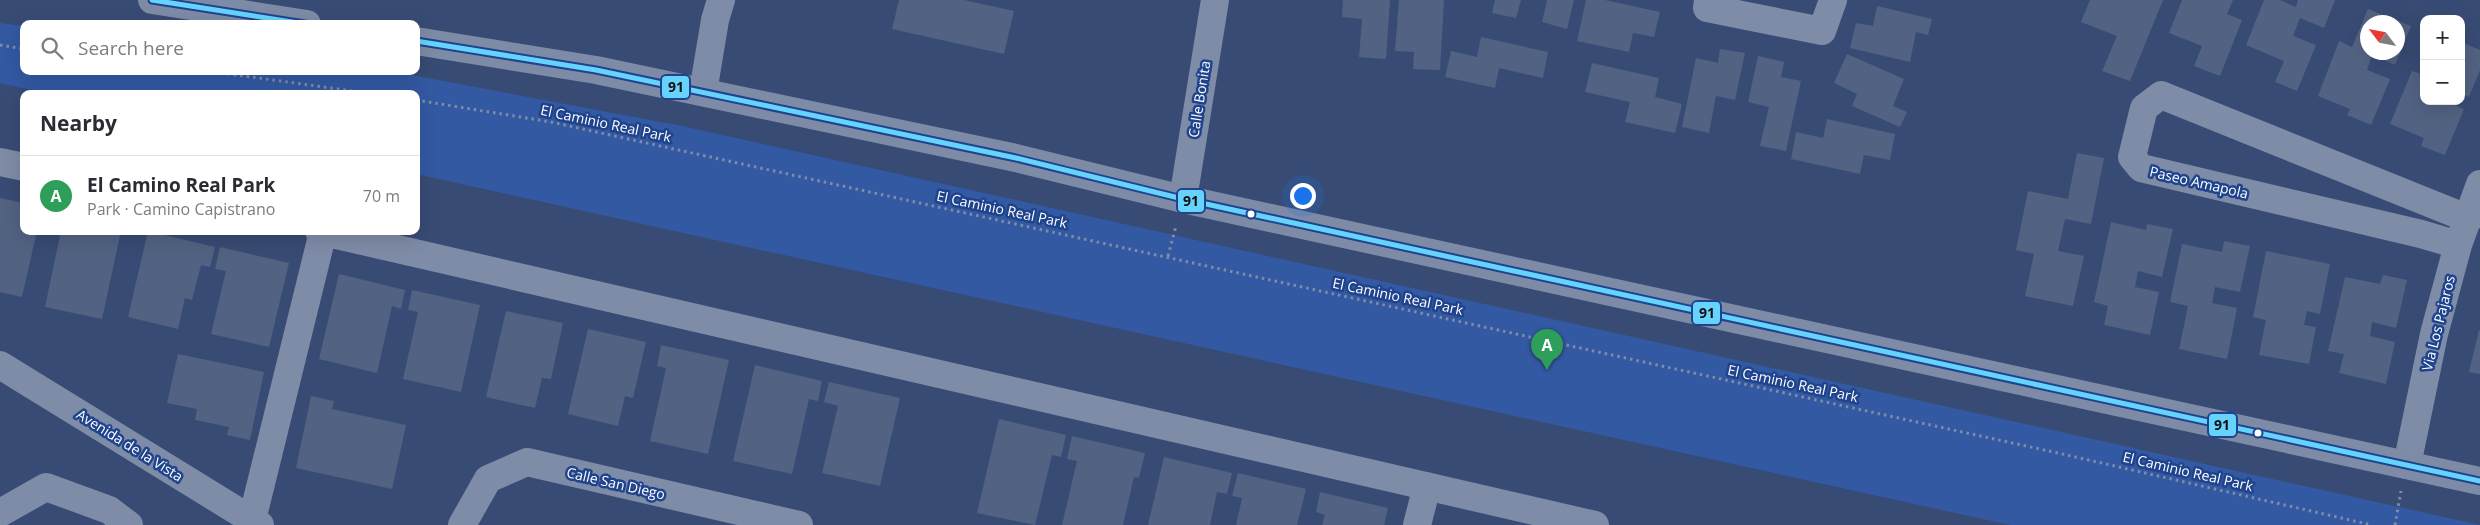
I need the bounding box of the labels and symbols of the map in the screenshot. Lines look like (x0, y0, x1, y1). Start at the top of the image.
north arrow (2360, 15, 2405, 60)
street label: Calle Bonita (1184, 59, 1214, 139)
line badge: 91 (661, 75, 690, 99)
text: 91 (668, 77, 684, 96)
street label: El Caminio Real Park (539, 100, 674, 146)
street label: Paseo Amapola (2148, 161, 2250, 203)
your location (1290, 183, 1316, 209)
street label: El Caminio Real Park (935, 186, 1070, 232)
line badge: 91 (1177, 189, 1205, 213)
text: 91 (1183, 191, 1199, 210)
unlabelled marker (1246, 209, 1256, 219)
street label: El Caminio Real Park (1331, 273, 1466, 319)
street label: Via Los Pajaros (2417, 273, 2459, 373)
line badge: 91 (1692, 301, 1721, 325)
text: 91 (1699, 303, 1715, 322)
pin: A (1531, 329, 1563, 370)
street label: El Caminio Real Park (1726, 360, 1861, 406)
street label: Avenida de la Vista (73, 405, 187, 485)
line badge: 91 (2208, 413, 2237, 437)
text: 91 (2214, 415, 2230, 434)
unlabelled marker (2253, 428, 2263, 438)
street label: El Caminio Real Park (2121, 447, 2256, 495)
street label: Calle San Diego (565, 462, 667, 504)

